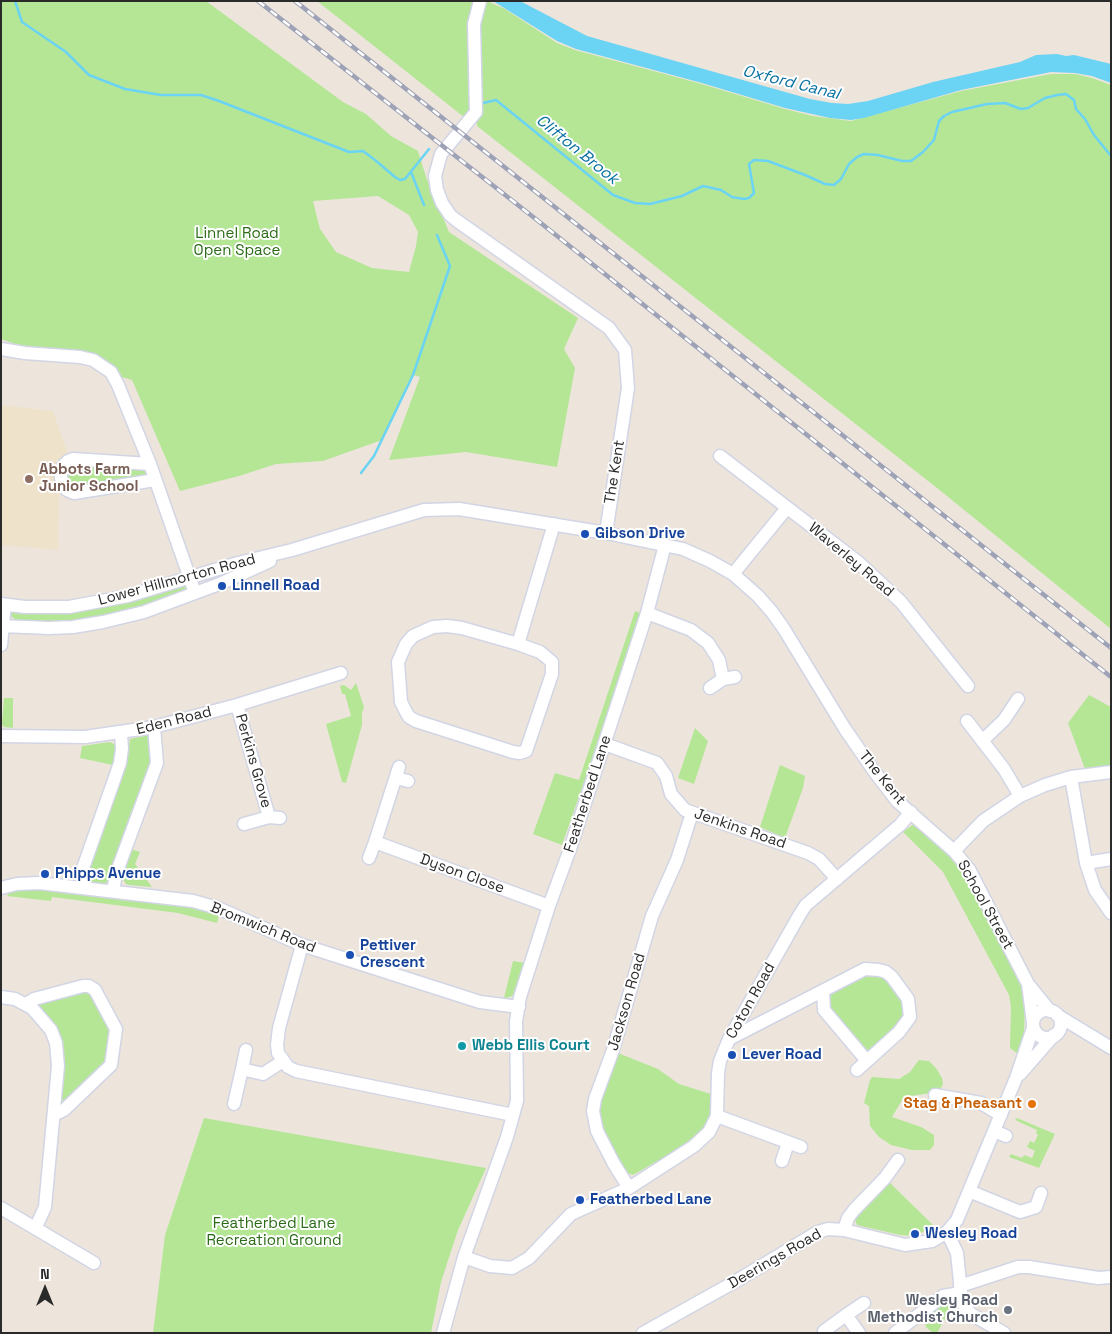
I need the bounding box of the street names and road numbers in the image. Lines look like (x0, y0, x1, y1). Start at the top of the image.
street label: The Kent (601, 439, 629, 505)
street label: Waverley Road (805, 519, 897, 601)
street label: Lower Hillmorton Road (96, 550, 258, 610)
street label: Eden Road (135, 703, 213, 739)
street label: Perkins Grove (231, 712, 275, 810)
street label: Featherbed Lane (560, 733, 616, 855)
street label: The Kent (855, 747, 909, 809)
street label: Jenkins Road (692, 805, 788, 853)
street label: Dyson Close (417, 850, 507, 898)
street label: School Street (953, 857, 1017, 953)
street label: Bromwich Road (208, 899, 318, 957)
street label: Jackson Road (604, 951, 650, 1053)
street label: Coton Road (723, 960, 779, 1042)
street label: Deerings Road (725, 1225, 825, 1293)

